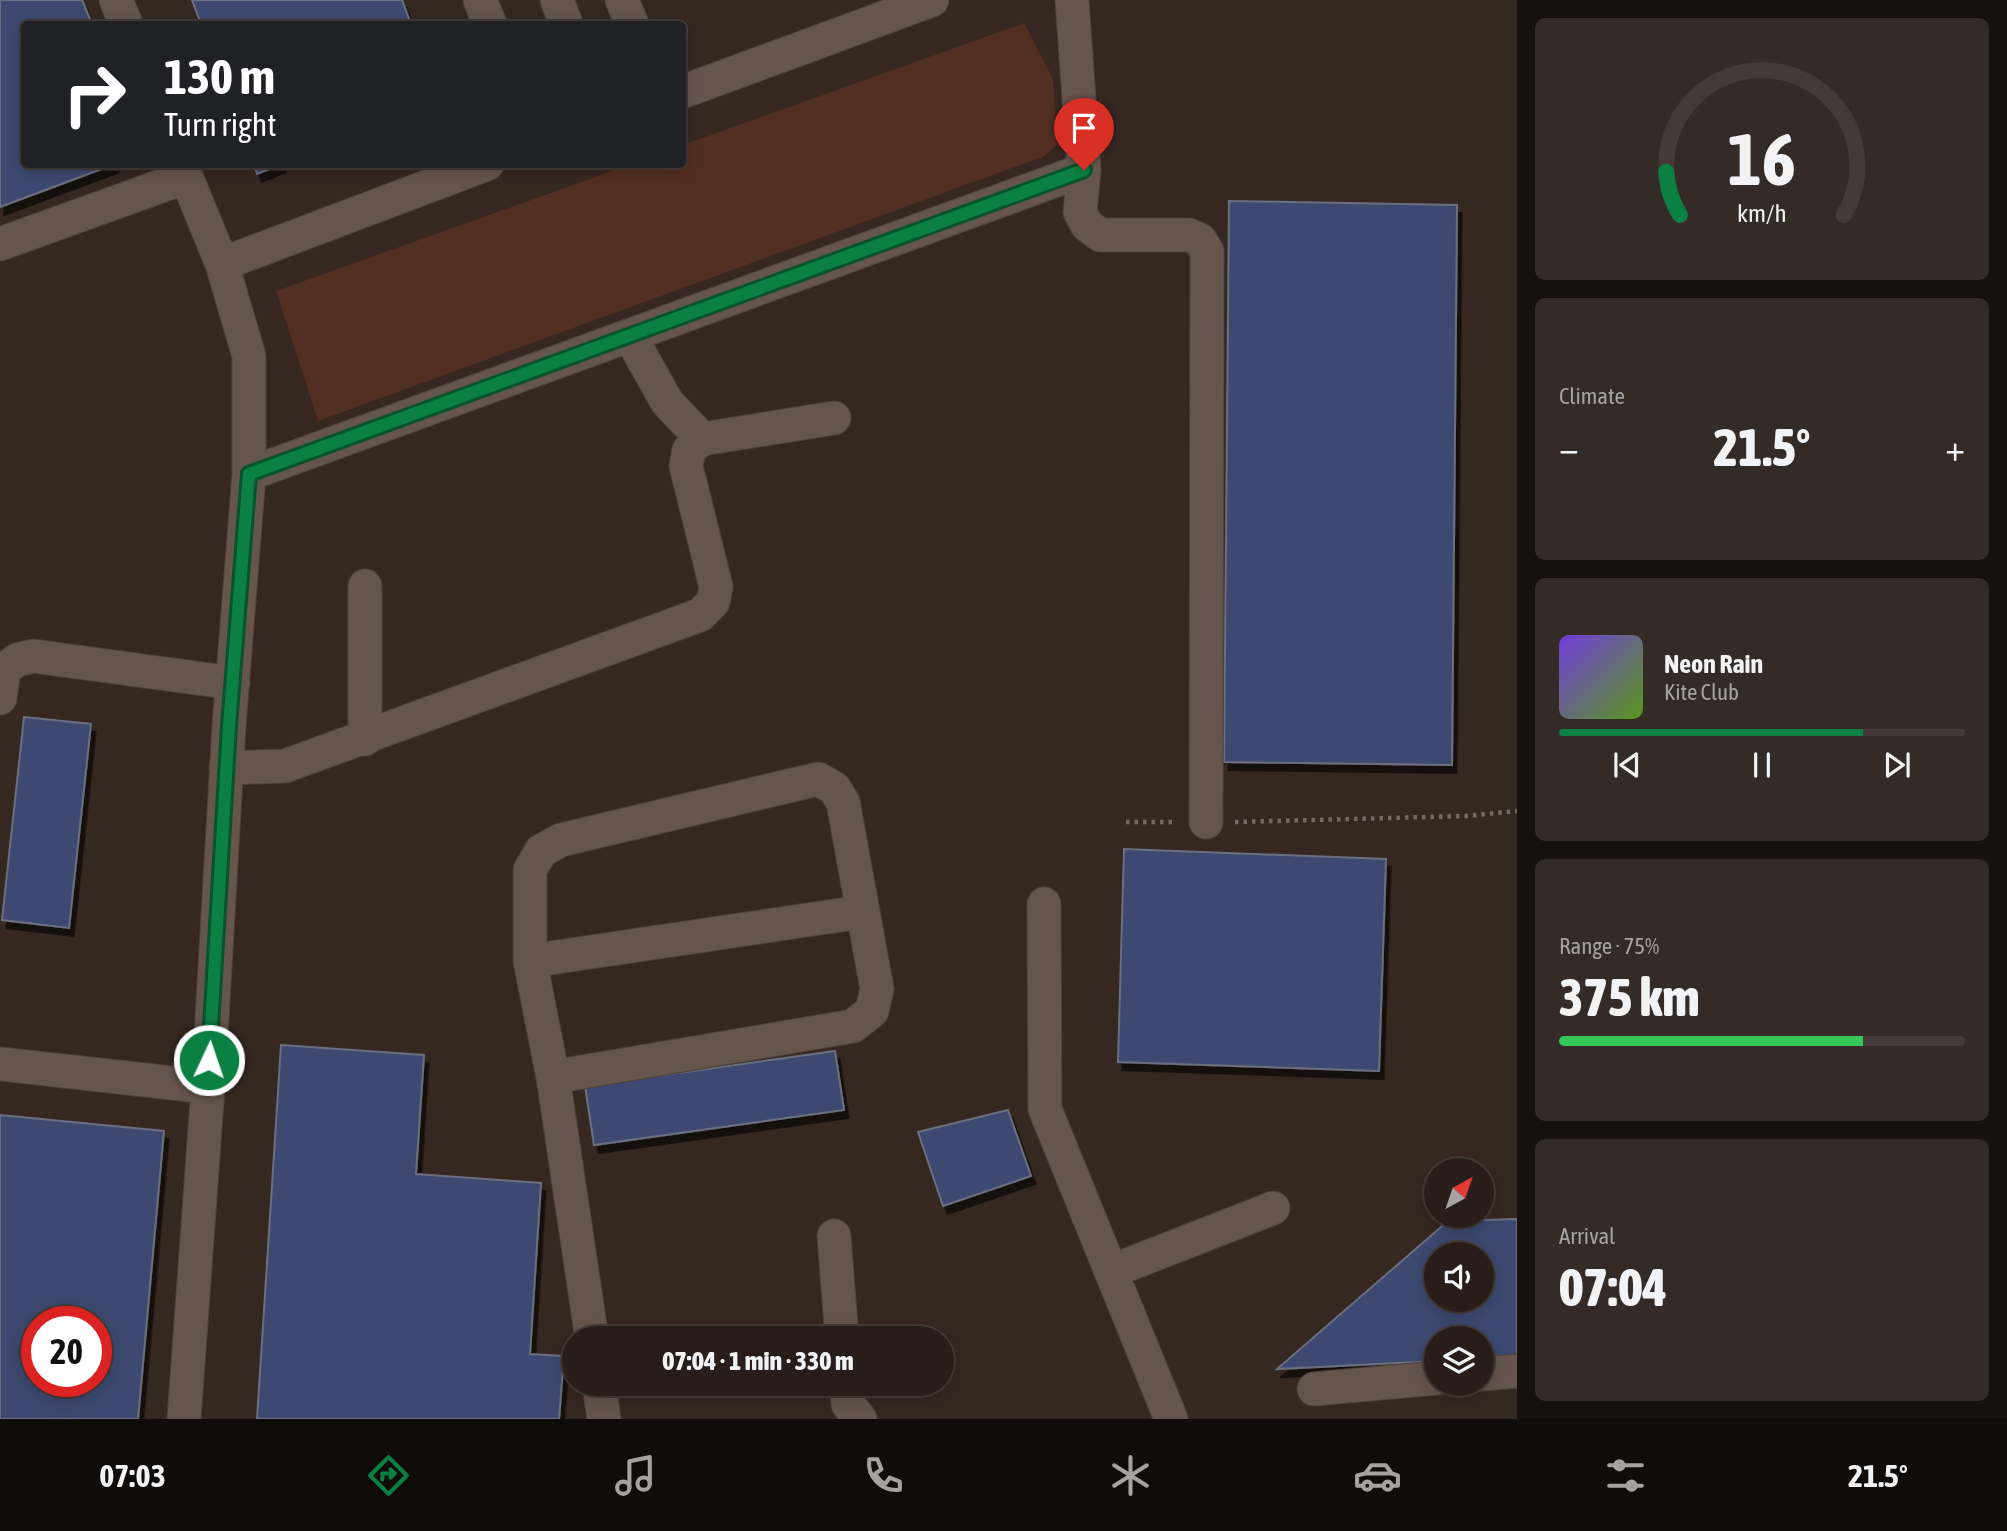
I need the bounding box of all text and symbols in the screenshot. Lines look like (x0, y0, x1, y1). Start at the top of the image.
text: 130 m (164, 48, 275, 104)
icon: right (49, 49, 140, 140)
pin (1054, 98, 1114, 170)
text: Turn right (164, 106, 277, 143)
icon: arrive (1065, 109, 1103, 147)
text: 16 (1728, 117, 1796, 200)
text: km/h (1737, 199, 1787, 227)
text: Climate (1559, 383, 1625, 409)
text: 21.5° (1714, 417, 1810, 477)
text: − (1559, 426, 1579, 469)
text: + (1945, 426, 1965, 469)
text: Neon Rain (1664, 649, 1763, 679)
text: Kite Club (1664, 679, 1739, 705)
icon: previous (1608, 746, 1646, 784)
icon: pause (1743, 746, 1781, 784)
icon: next (1878, 746, 1916, 784)
text: Range · 75% (1559, 933, 1659, 959)
text: 375 km (1559, 967, 1700, 1027)
position arrow (172, 1023, 246, 1097)
north arrow (1424, 1158, 1494, 1228)
map controls (1424, 1158, 1494, 1396)
text: Arrival (1559, 1223, 1615, 1249)
button: sound (1424, 1242, 1494, 1312)
text: 07:04 (1559, 1257, 1667, 1317)
speed limit sign: 20 (21, 1306, 112, 1397)
button: layers (1424, 1326, 1494, 1396)
text: 07:04 · 1 min · 330 m (662, 1346, 854, 1376)
icon: directions (364, 1451, 413, 1500)
icon: music (611, 1451, 660, 1500)
icon: phone (859, 1451, 908, 1500)
icon: climate (1106, 1451, 1155, 1500)
icon: car (1353, 1451, 1402, 1500)
icon: filters (1601, 1451, 1650, 1500)
text: 07:03 (99, 1457, 166, 1494)
text: 21.5° (1848, 1457, 1908, 1494)

